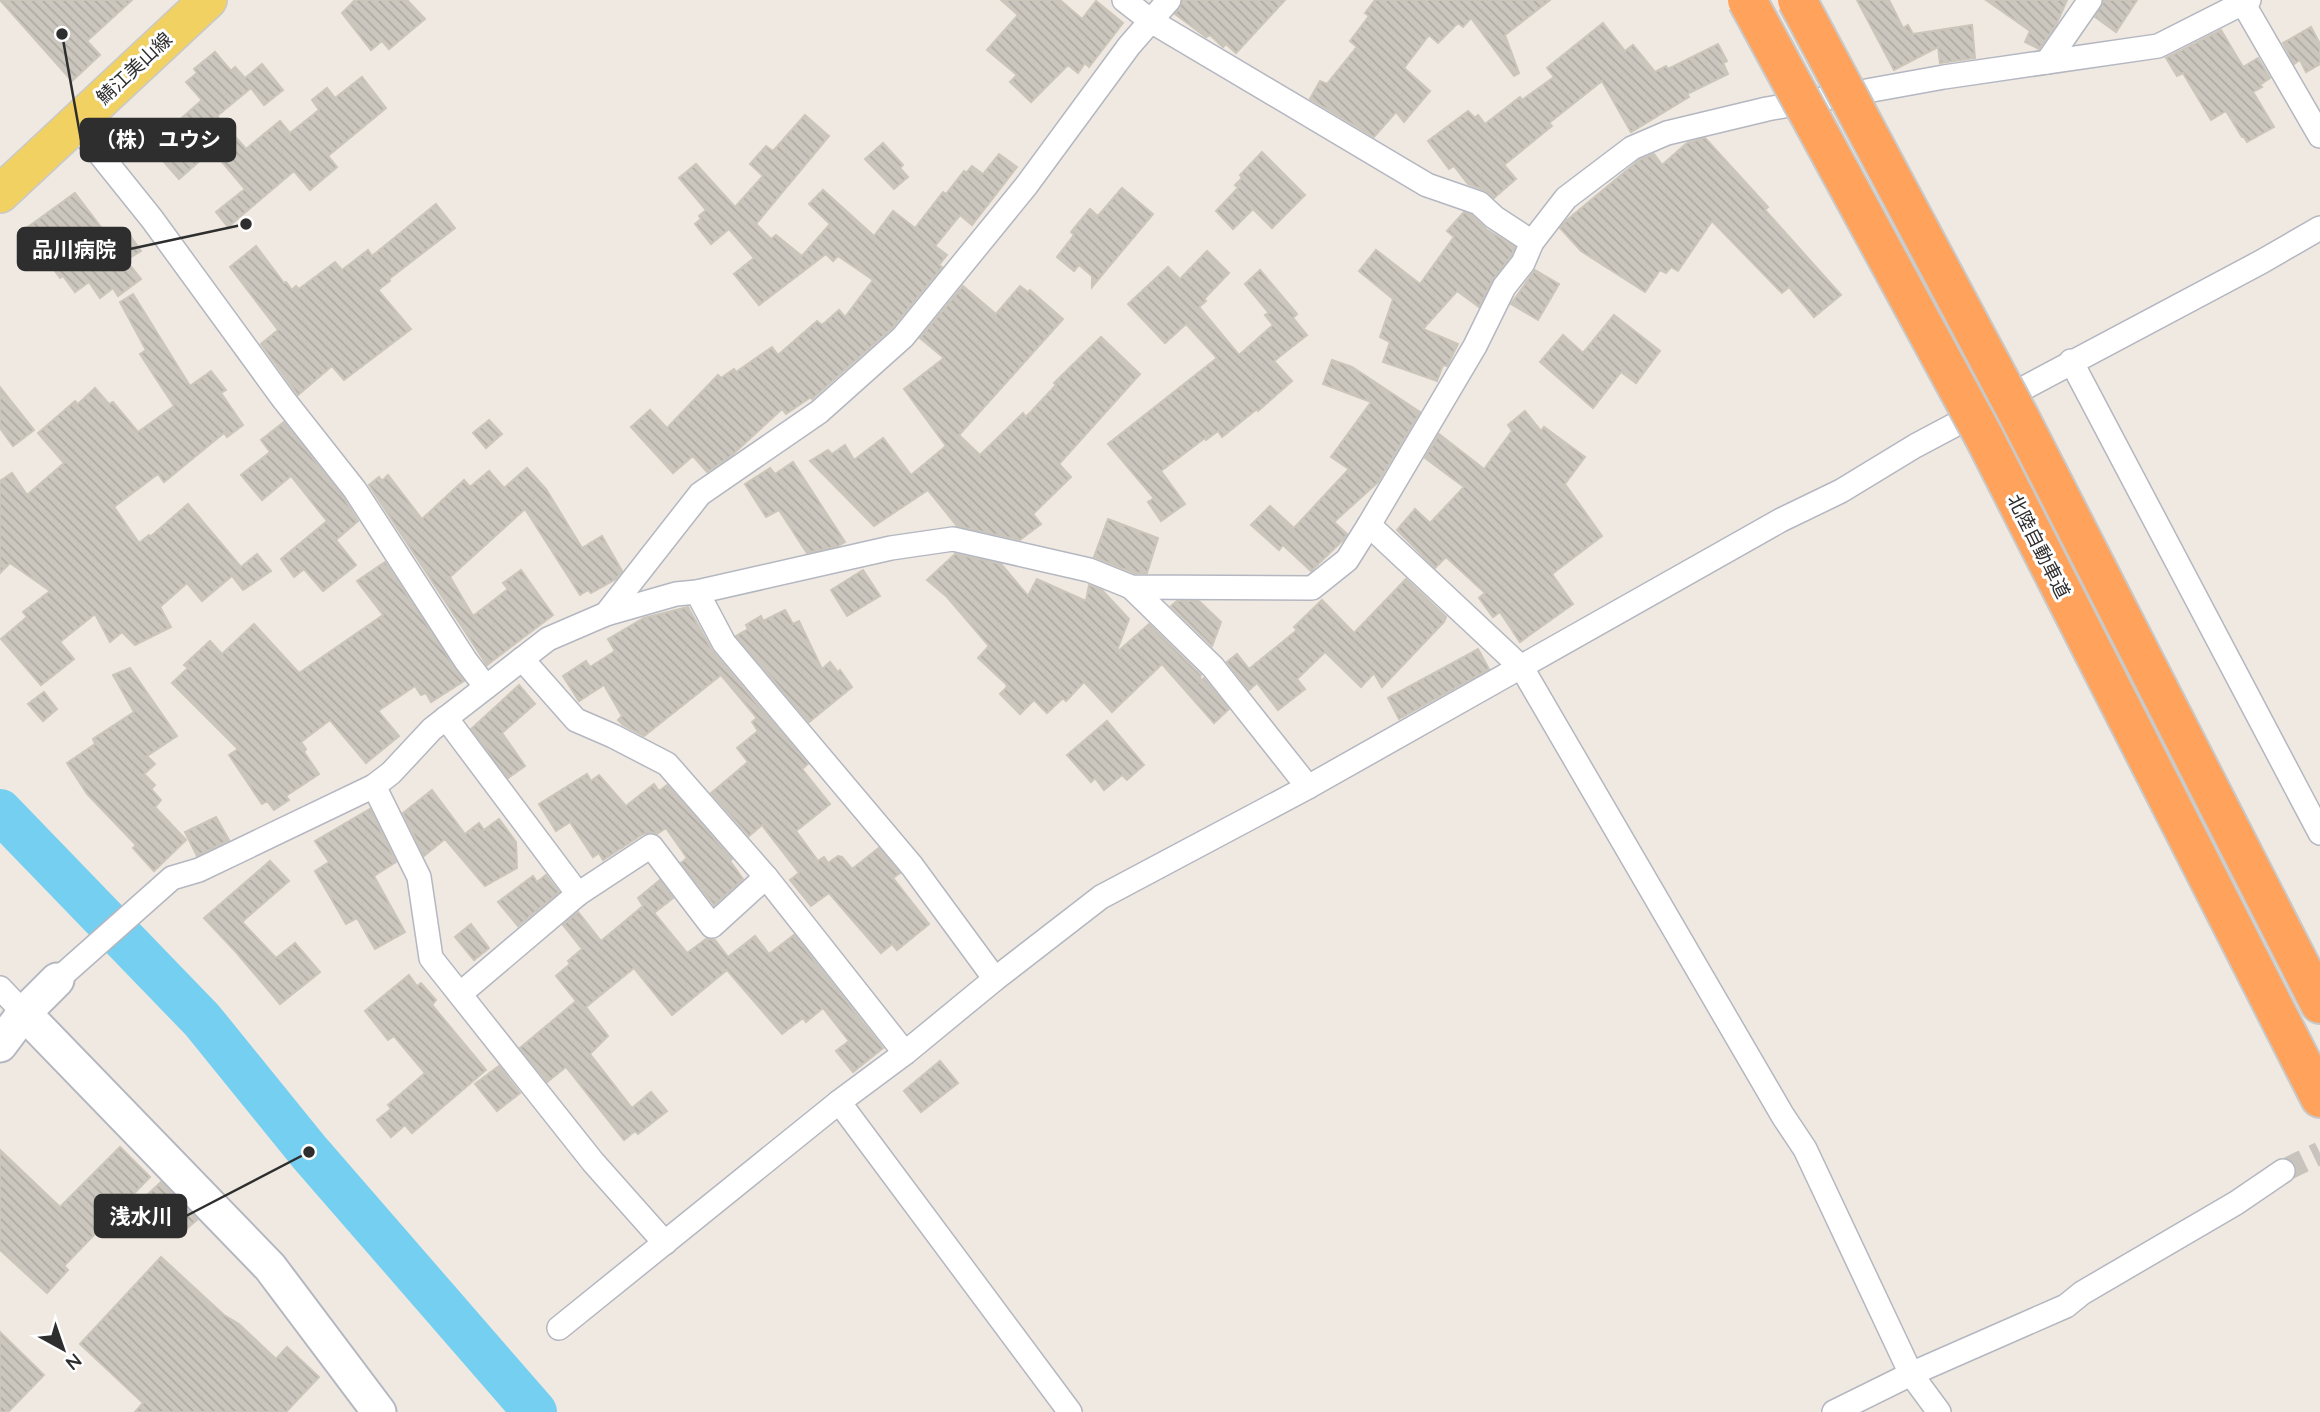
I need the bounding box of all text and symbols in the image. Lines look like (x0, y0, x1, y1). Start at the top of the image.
street label: 鯖江美山線 (91, 27, 177, 109)
callout: （株）ユウシ (81, 119, 235, 161)
text: （株）ユウシ (95, 126, 221, 152)
callout: 品川病院 (18, 228, 130, 270)
text: 品川病院 (32, 236, 116, 262)
street label: 北陸自動車道 (2002, 490, 2076, 602)
callout: 浅水川 (95, 1195, 186, 1237)
text: 浅水川 (110, 1203, 173, 1229)
north arrow (28, 1314, 98, 1384)
text: N (61, 1348, 87, 1376)

